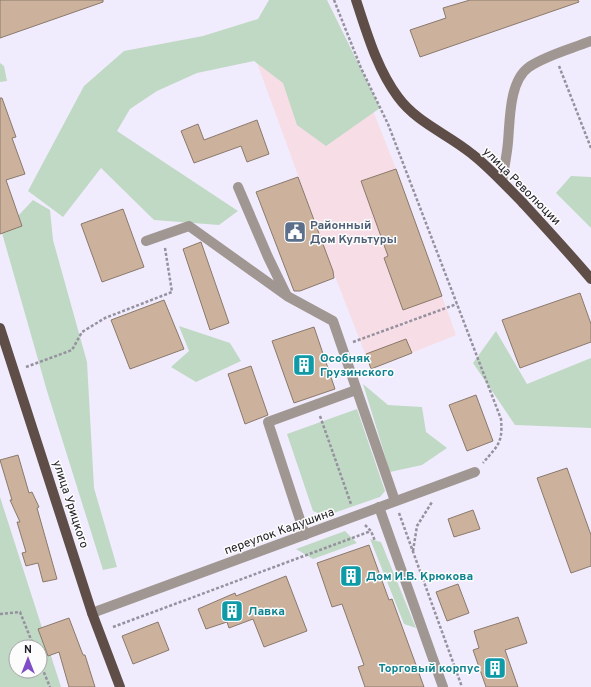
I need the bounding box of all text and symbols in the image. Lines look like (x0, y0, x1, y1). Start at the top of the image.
street label: улица Революции (479, 144, 564, 229)
place label: Районный Дом Культуры (310, 218, 397, 248)
public building icon: Районный Дом Культуры (282, 219, 308, 245)
place label: Особняк Грузинского (320, 351, 394, 381)
building icon: Особняк Грузинского (291, 352, 317, 378)
street label: улица Урицкого (48, 458, 92, 551)
street label: переулок Кадушина (222, 505, 337, 559)
building icon: Дом И.В. Крюкова (338, 563, 364, 589)
place label: Дом И.В. Крюкова (366, 569, 473, 585)
building icon: Лавка (219, 598, 245, 624)
place label: Лавка (248, 604, 285, 620)
north arrow (8, 639, 48, 679)
text: N (24, 643, 32, 657)
building icon: Торговый корпус (482, 655, 508, 681)
place label: Торговый корпус (379, 661, 480, 677)

